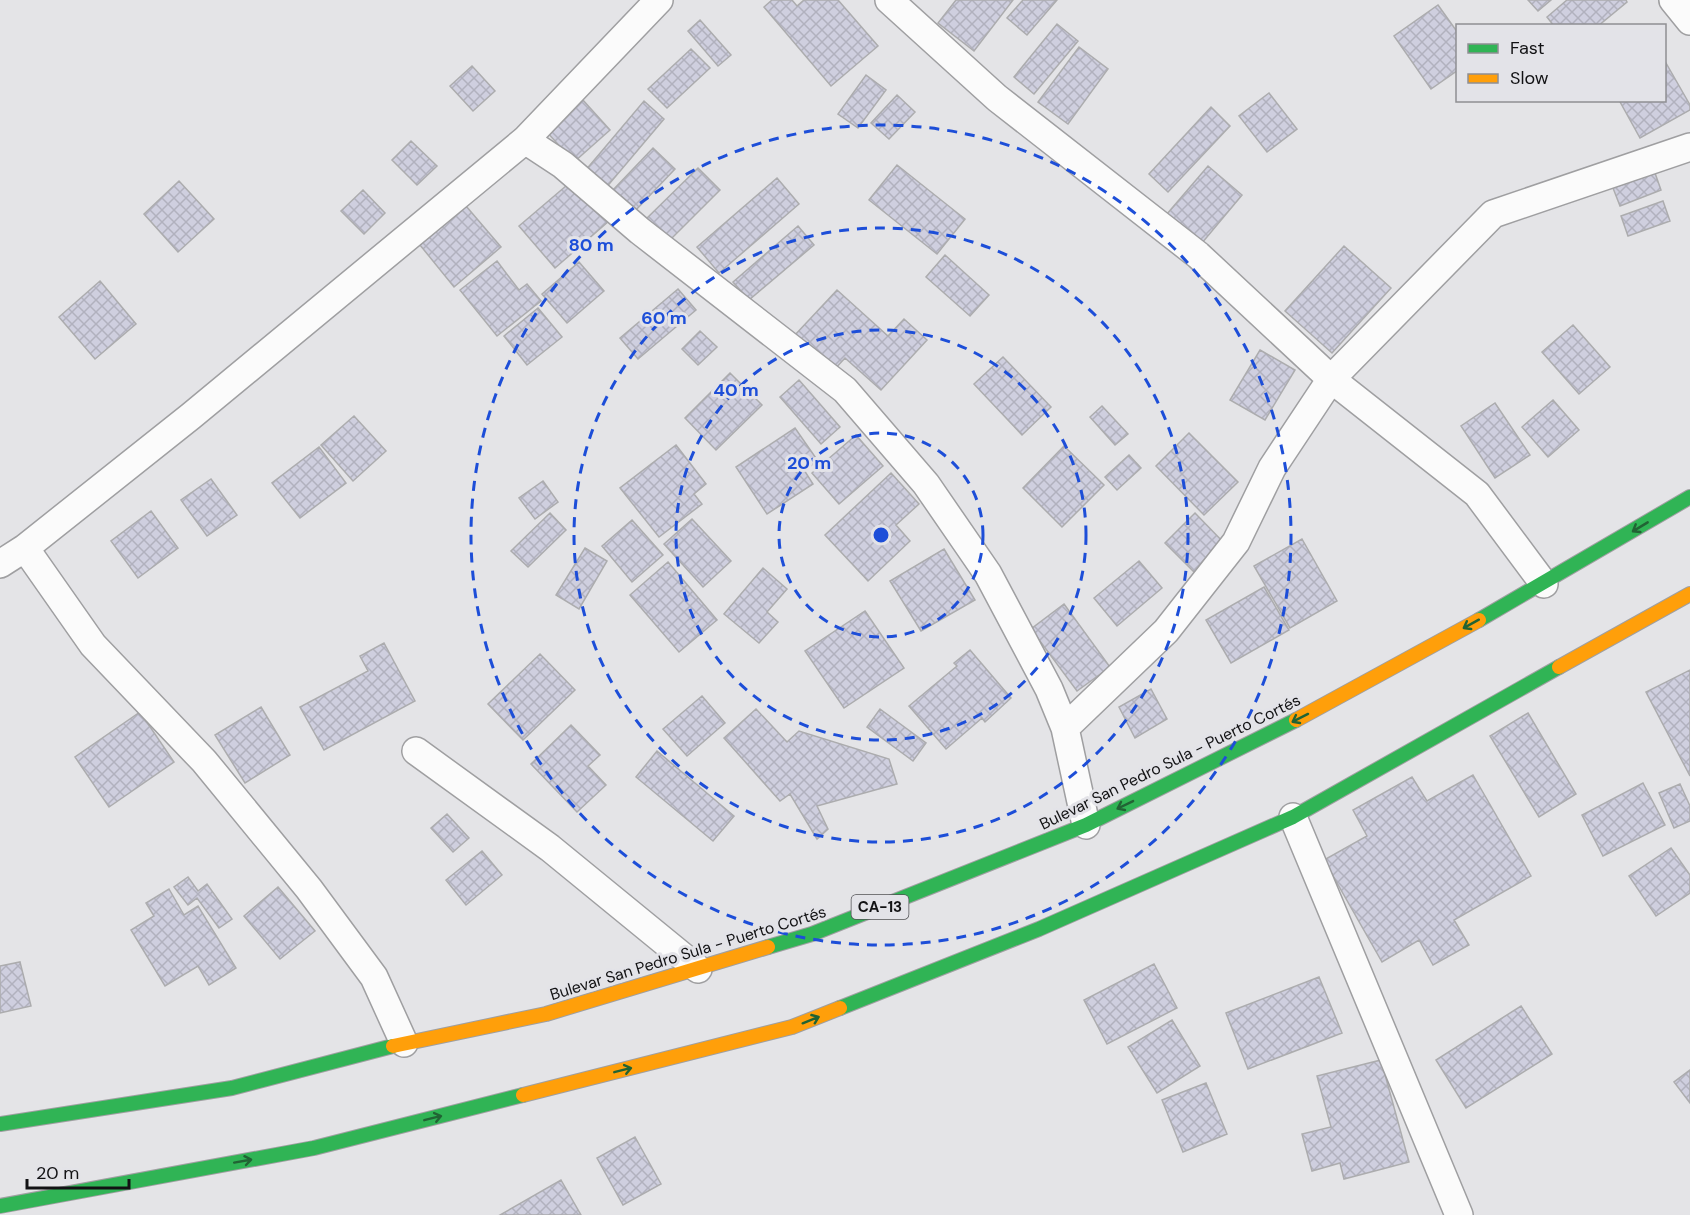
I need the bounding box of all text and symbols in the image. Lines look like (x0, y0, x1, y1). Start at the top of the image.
legend (1456, 24, 1666, 102)
text: Fast (1510, 36, 1545, 60)
text: Slow (1510, 66, 1549, 90)
text: 80 m (568, 233, 614, 257)
text: 60 m (641, 306, 687, 330)
text: 40 m (713, 378, 759, 402)
text: 20 m (787, 451, 831, 475)
one-way arrow (1632, 521, 1649, 533)
centre of rings (871, 525, 891, 545)
one-way arrow (1462, 619, 1480, 630)
street label: Bulevar San Pedro Sula - Puerto Cortés (1036, 689, 1304, 835)
one-way arrow (1291, 713, 1309, 725)
one-way arrow (1117, 800, 1135, 812)
road number: CA-13 (852, 895, 908, 919)
street label: Bulevar San Pedro Sula - Puerto Cortés (547, 901, 829, 1005)
one-way arrow (801, 1014, 819, 1025)
one-way arrow (613, 1064, 632, 1076)
one-way arrow (424, 1112, 443, 1123)
scale bar (27, 1152, 129, 1190)
one-way arrow (233, 1155, 253, 1166)
text: 20 m (36, 1161, 79, 1185)

